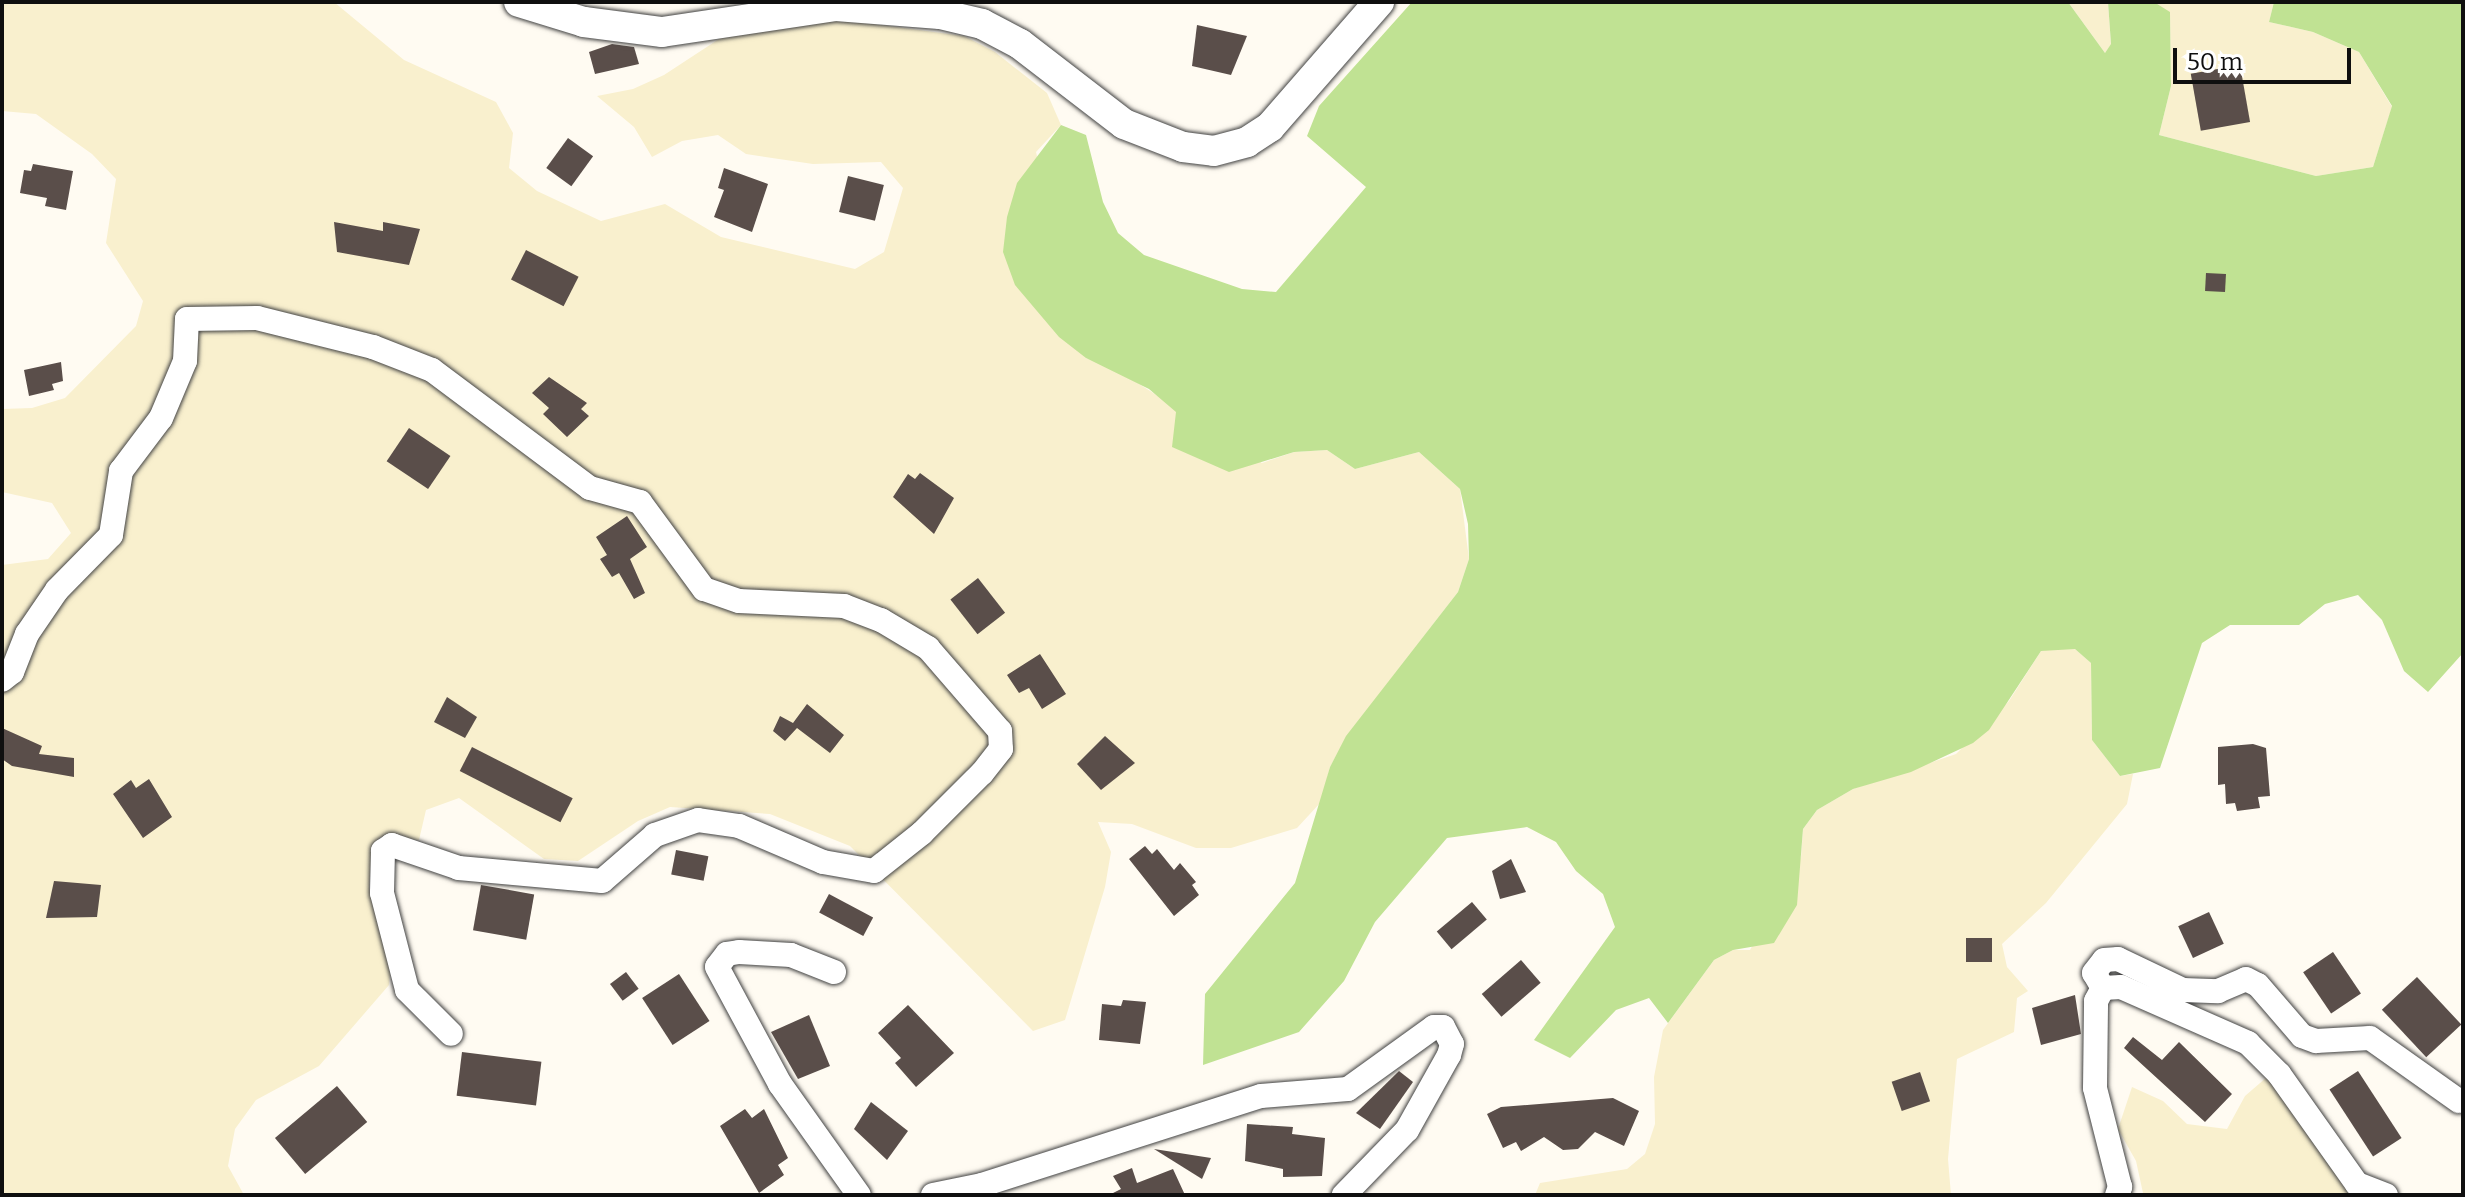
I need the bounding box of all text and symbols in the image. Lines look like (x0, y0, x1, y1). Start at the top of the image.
scale bar (2177, 32, 2355, 82)
text: 50 m (2187, 48, 2243, 76)

